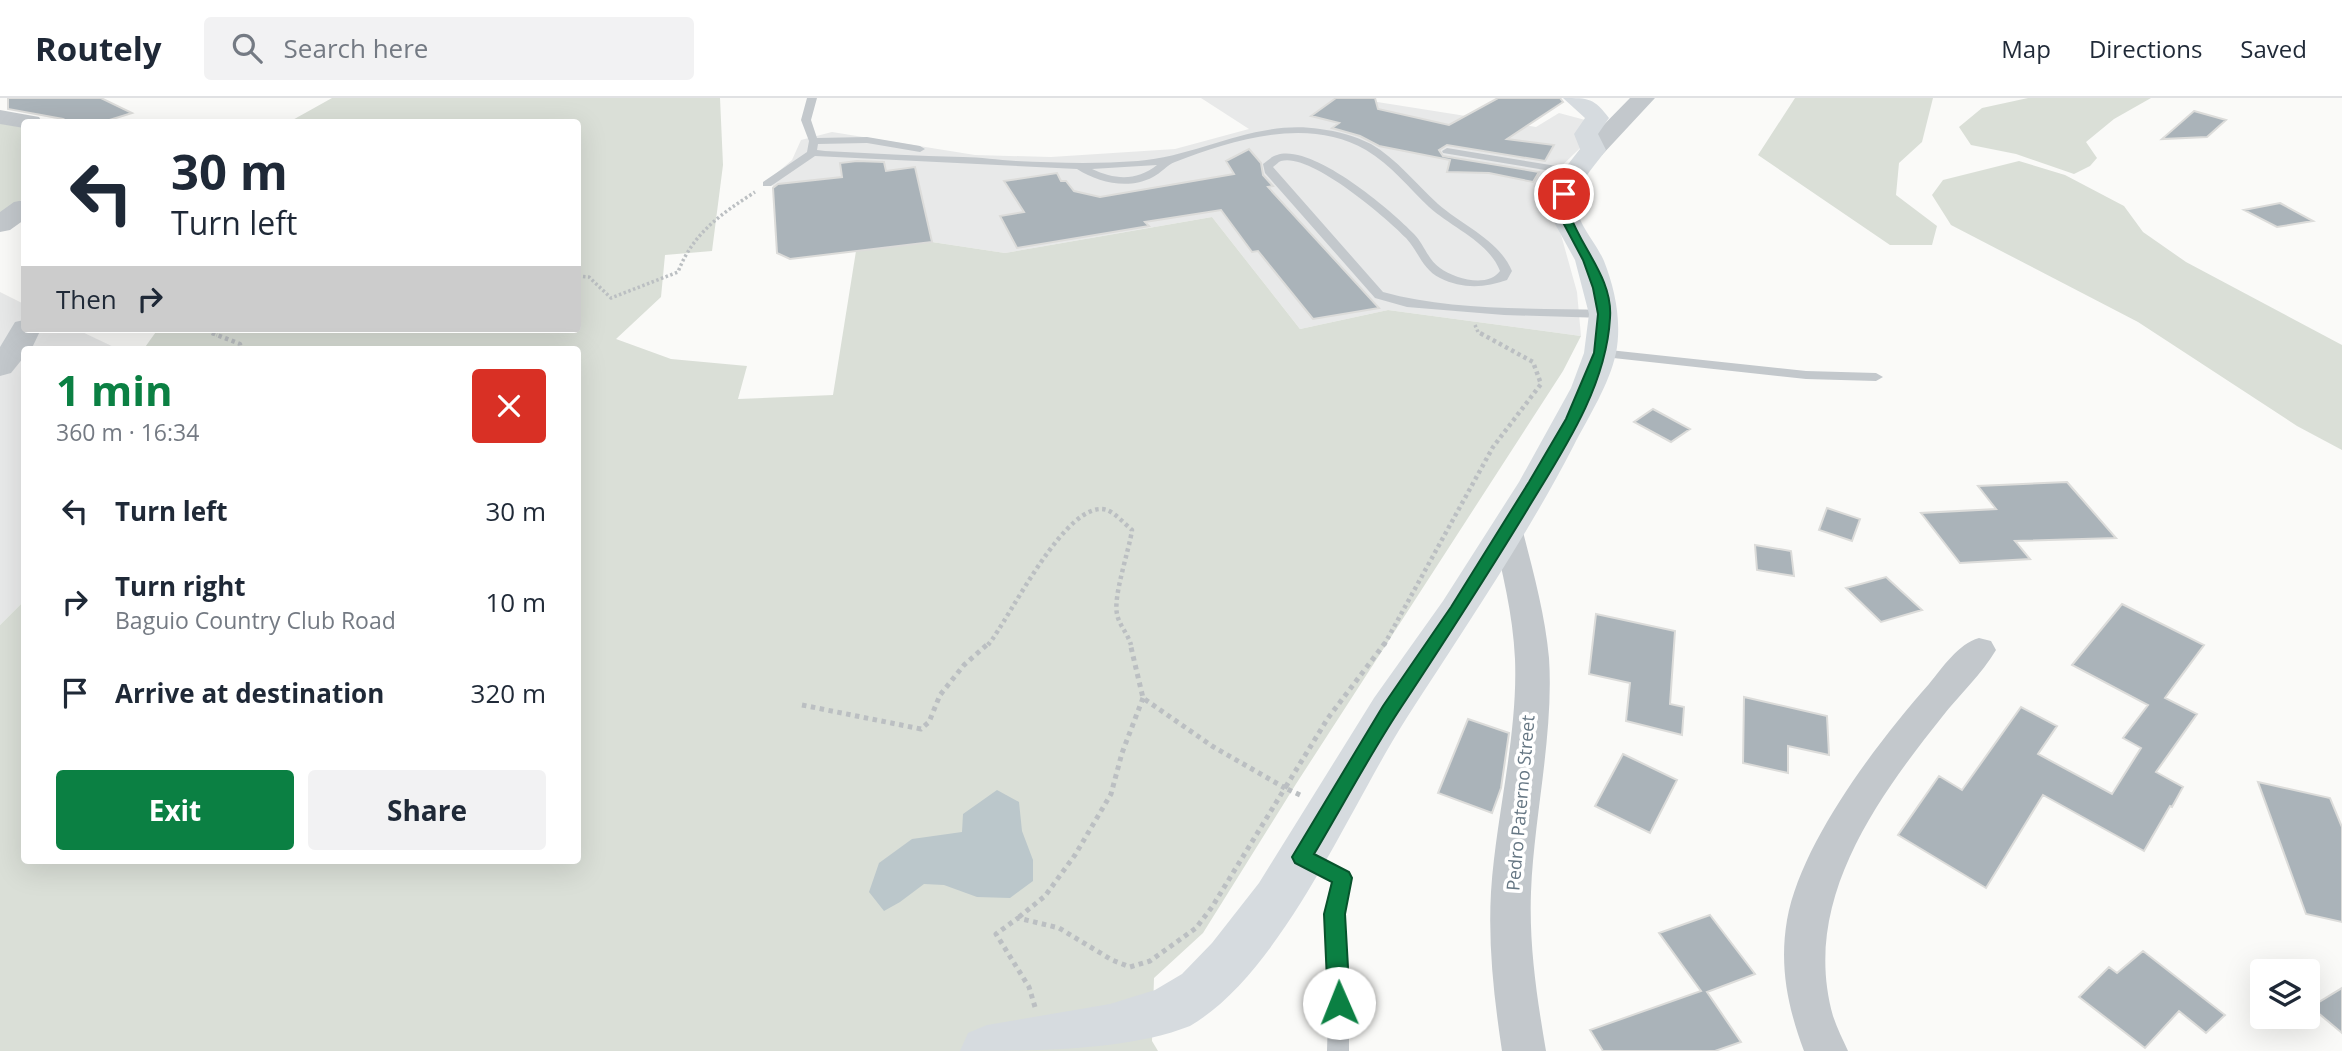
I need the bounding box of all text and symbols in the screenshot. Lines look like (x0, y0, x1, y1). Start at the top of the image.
search box (204, 17, 694, 80)
text: Routely (35, 26, 162, 71)
icon: search (228, 29, 266, 67)
text: Search here (284, 30, 428, 66)
text: Map (2001, 32, 2051, 65)
text: Directions (2089, 32, 2202, 65)
text: Saved (2240, 32, 2307, 65)
text: 30 m (171, 138, 288, 204)
icon: left (56, 147, 147, 238)
pin (1534, 164, 1594, 224)
icon: arrive (1545, 175, 1583, 213)
text: Turn left (171, 201, 297, 244)
icon: right (131, 280, 169, 318)
text: Then (56, 281, 117, 317)
text: 1 min (56, 361, 173, 418)
button: close (472, 369, 546, 443)
text: 360 m · 16:34 (56, 416, 199, 448)
icon: left (56, 492, 94, 530)
text: Turn left (115, 493, 227, 529)
text: 30 m (485, 493, 546, 529)
text: Turn right (115, 568, 246, 604)
icon: right (56, 583, 94, 621)
text: 10 m (485, 584, 546, 620)
text: Baguio Country Club Road (115, 604, 396, 636)
icon: arrive (56, 674, 94, 712)
text: Arrive at destination (115, 675, 384, 711)
text: 320 m (471, 675, 546, 711)
street label: Pedro Paterno Street (1500, 714, 1540, 892)
button: Exit (56, 770, 294, 850)
button: Share (308, 770, 546, 850)
map controls (2250, 959, 2320, 1029)
button: layers (2250, 959, 2320, 1029)
position arrow (1302, 966, 1376, 1040)

